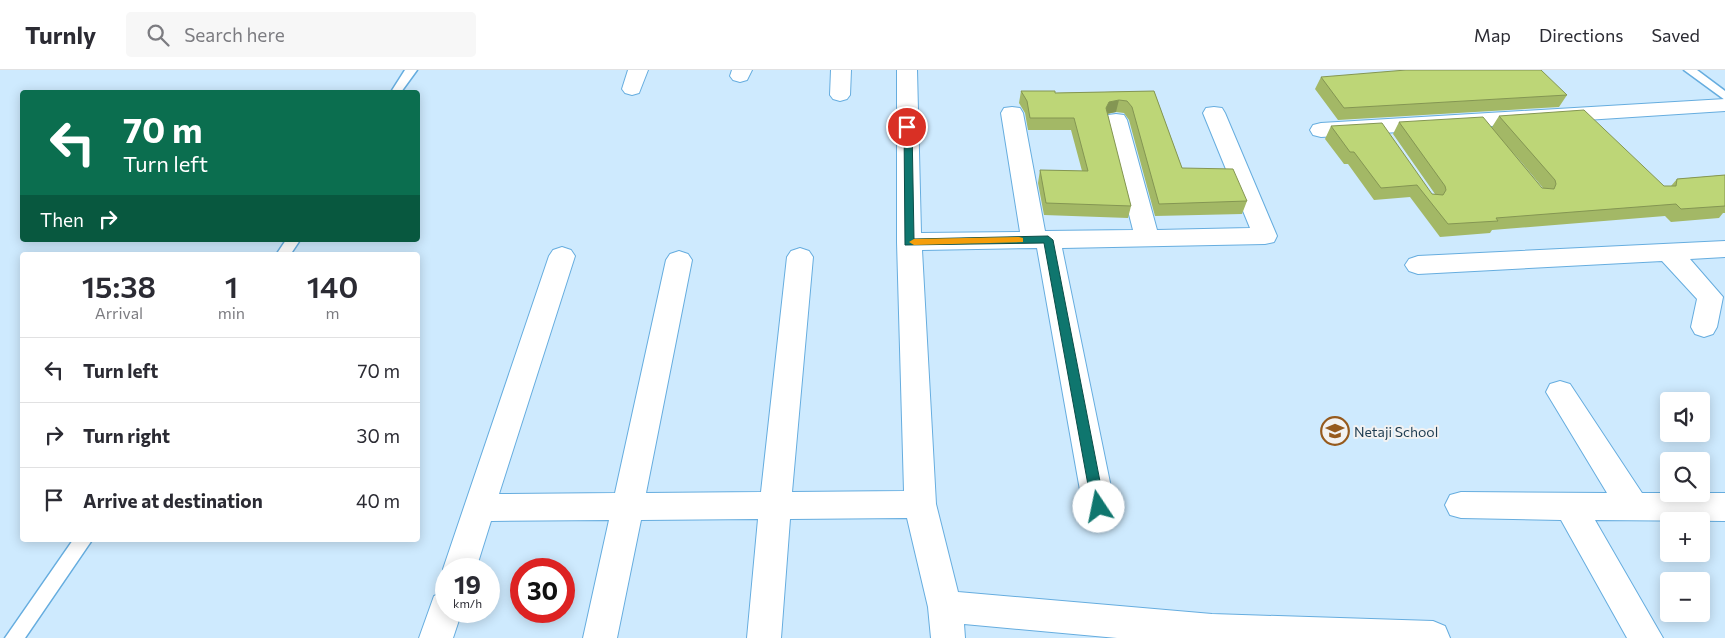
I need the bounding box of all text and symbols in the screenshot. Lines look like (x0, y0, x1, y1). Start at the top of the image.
search box (126, 12, 476, 57)
text: Turnly (25, 20, 96, 49)
icon: search (144, 21, 172, 49)
text: Search here (184, 23, 285, 46)
text: Map (1474, 24, 1511, 46)
text: Directions (1539, 24, 1623, 46)
text: Saved (1651, 24, 1700, 46)
pin (886, 106, 928, 148)
text: 70 m (123, 107, 203, 150)
icon: left (40, 110, 105, 175)
icon: arrive (893, 113, 921, 141)
text: Turn left (123, 150, 208, 177)
icon: right (94, 205, 122, 233)
text: Then (40, 208, 84, 231)
text: 15:38 (82, 267, 156, 304)
text: 1 (225, 267, 238, 304)
text: 140 (307, 267, 358, 304)
text: Arrival (95, 303, 143, 322)
text: min (218, 303, 245, 322)
text: m (326, 303, 339, 322)
icon: left (40, 356, 68, 384)
text: Turn left (83, 359, 158, 382)
text: 70 m (357, 359, 400, 382)
map controls (1660, 392, 1710, 622)
button: sound (1660, 392, 1710, 442)
school or university icon: Netaji School (1320, 416, 1350, 446)
icon: right (40, 421, 68, 449)
place label: Netaji School (1354, 423, 1438, 440)
text: Turn right (83, 424, 170, 447)
text: 30 m (357, 424, 400, 447)
button: search (1660, 452, 1710, 502)
position arrow (1072, 480, 1124, 532)
icon: arrive (40, 486, 68, 514)
text: Arrive at destination (83, 489, 263, 512)
text: 40 m (356, 489, 400, 512)
button: + (1660, 512, 1710, 562)
speed limit sign: 30 (510, 558, 575, 623)
text: 19 (454, 569, 481, 599)
button: − (1660, 572, 1710, 622)
text: km/h (453, 596, 482, 610)

